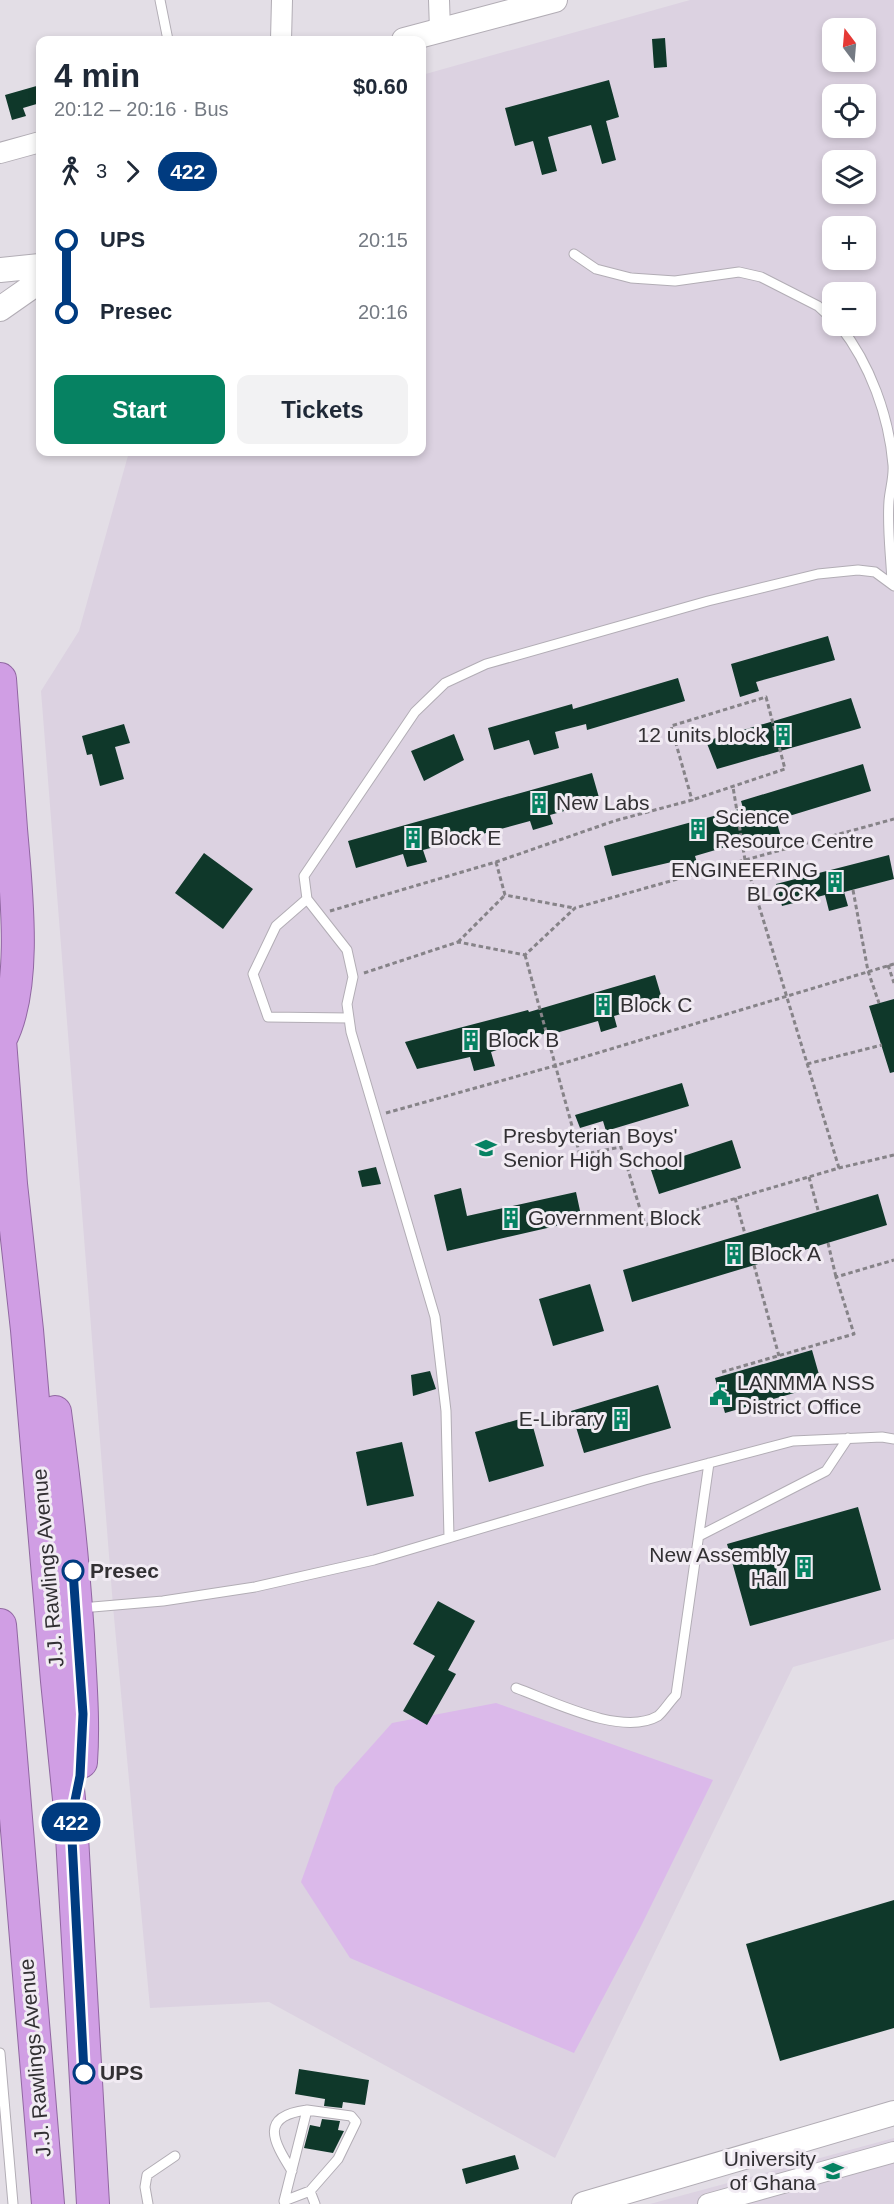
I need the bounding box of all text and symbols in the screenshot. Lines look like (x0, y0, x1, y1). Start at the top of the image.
north arrow (822, 18, 876, 72)
map controls (822, 18, 876, 336)
text: 4 min (54, 57, 140, 94)
text: $0.60 (353, 74, 408, 99)
button: locate (822, 84, 876, 138)
text: 20:12 – 20:16 · Bus (54, 98, 229, 120)
button: layers (822, 150, 876, 204)
icon: walk (54, 155, 87, 188)
icon: forward (116, 155, 149, 188)
text: 3 (96, 160, 107, 182)
text: 422 (170, 160, 205, 183)
button: + (822, 216, 876, 270)
text: UPS (100, 227, 145, 252)
text: 20:15 (358, 229, 408, 251)
button: − (822, 282, 876, 336)
text: Presec (100, 299, 172, 324)
text: 20:16 (358, 301, 408, 323)
button: Start (54, 375, 225, 444)
button: Tickets (237, 375, 408, 444)
place label: 12 units block (638, 723, 766, 746)
building icon: 12 units block (771, 723, 795, 747)
building icon: New Labs (527, 791, 551, 815)
place label: New Labs (556, 791, 649, 814)
place label: Science Resource Centre (715, 805, 874, 852)
building icon: Science Resource Centre (686, 817, 710, 841)
building icon: Block E (401, 826, 425, 850)
place label: Block E (430, 826, 501, 849)
place label: ENGINEERING BLOCK (671, 858, 818, 905)
building icon: ENGINEERING BLOCK (823, 870, 847, 894)
building icon: Block C (591, 993, 615, 1017)
place label: Block C (620, 993, 692, 1016)
building icon: Block B (459, 1028, 483, 1052)
place label: Block B (488, 1028, 559, 1051)
place label: Presbyterian Boys' Senior High School (503, 1124, 683, 1171)
school or university icon: Presbyterian Boys' Senior High School (474, 1136, 498, 1160)
building icon: Government Block (499, 1206, 523, 1230)
place label: Government Block (528, 1206, 701, 1229)
building icon: Block A (722, 1242, 746, 1266)
place label: Block A (751, 1242, 821, 1265)
place label: LANMMA NSS District Office (737, 1371, 875, 1418)
public building icon: LANMMA NSS District Office (708, 1383, 732, 1407)
place label: E-Library (519, 1407, 604, 1430)
building icon: E-Library (609, 1407, 633, 1431)
street label: J.J. Rawlings Avenue (27, 1468, 68, 1668)
place label: New Assembly Hall (649, 1543, 787, 1590)
building icon: New Assembly Hall (792, 1555, 816, 1579)
place label: Presec (90, 1559, 159, 1582)
marker: Presec (62, 1560, 84, 1582)
line badge: 422 (36, 1802, 106, 1842)
text: 422 (53, 1811, 89, 1834)
street label: J.J. Rawlings Avenue (14, 1958, 55, 2158)
place label: UPS (100, 2061, 143, 2084)
marker: UPS (73, 2062, 95, 2084)
place label: University of Ghana (724, 2147, 816, 2194)
school or university icon: University of Ghana (821, 2159, 845, 2183)

